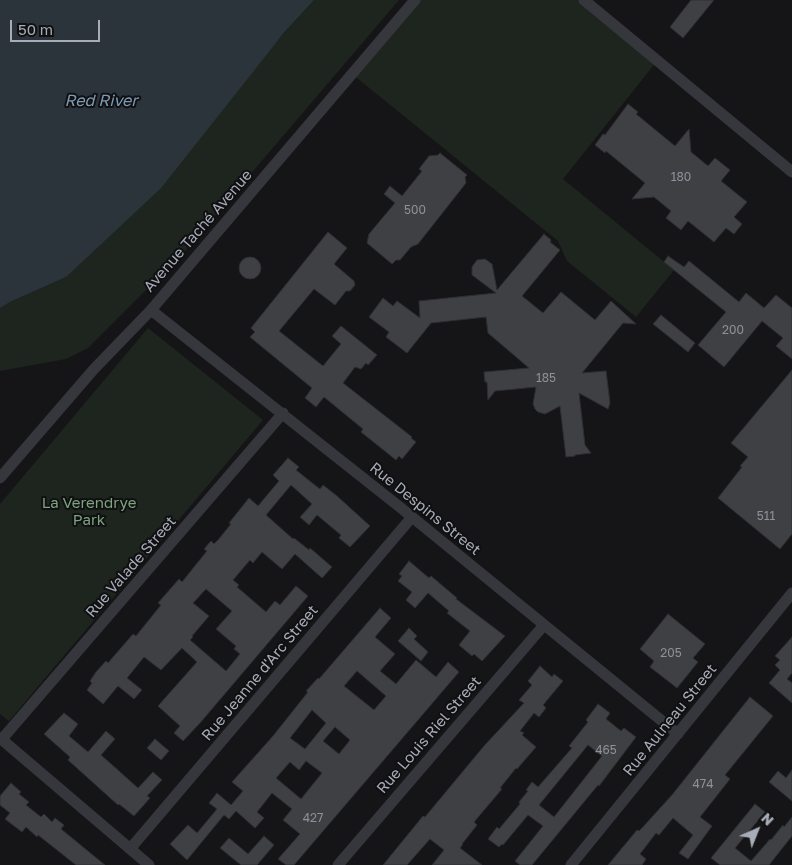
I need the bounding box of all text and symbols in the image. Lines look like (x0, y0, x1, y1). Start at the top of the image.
scale bar (12, 10, 102, 42)
text: 50 m (18, 20, 53, 38)
water label: Red River (64, 91, 138, 111)
street label: Avenue Taché Avenue (140, 166, 256, 296)
house number: 180 (671, 170, 691, 184)
house number: 500 (404, 203, 426, 217)
house number: 200 (722, 323, 744, 337)
house number: 185 (536, 371, 556, 385)
street label: Rue Despins Street (366, 459, 484, 559)
park label: La Verendrye Park (42, 494, 136, 529)
house number: 511 (757, 509, 775, 523)
street label: Rue Valade Street (82, 513, 180, 621)
street label: Rue Jeanne d'Arc Street (198, 602, 322, 744)
house number: 205 (660, 646, 682, 660)
street label: Rue Aulneau Street (619, 660, 721, 780)
street label: Rue Louis Riel Street (373, 673, 485, 797)
house number: 465 (595, 743, 617, 757)
house number: 474 (693, 777, 713, 791)
north arrow (732, 805, 782, 855)
text: N (758, 809, 777, 829)
house number: 427 (303, 811, 323, 825)

